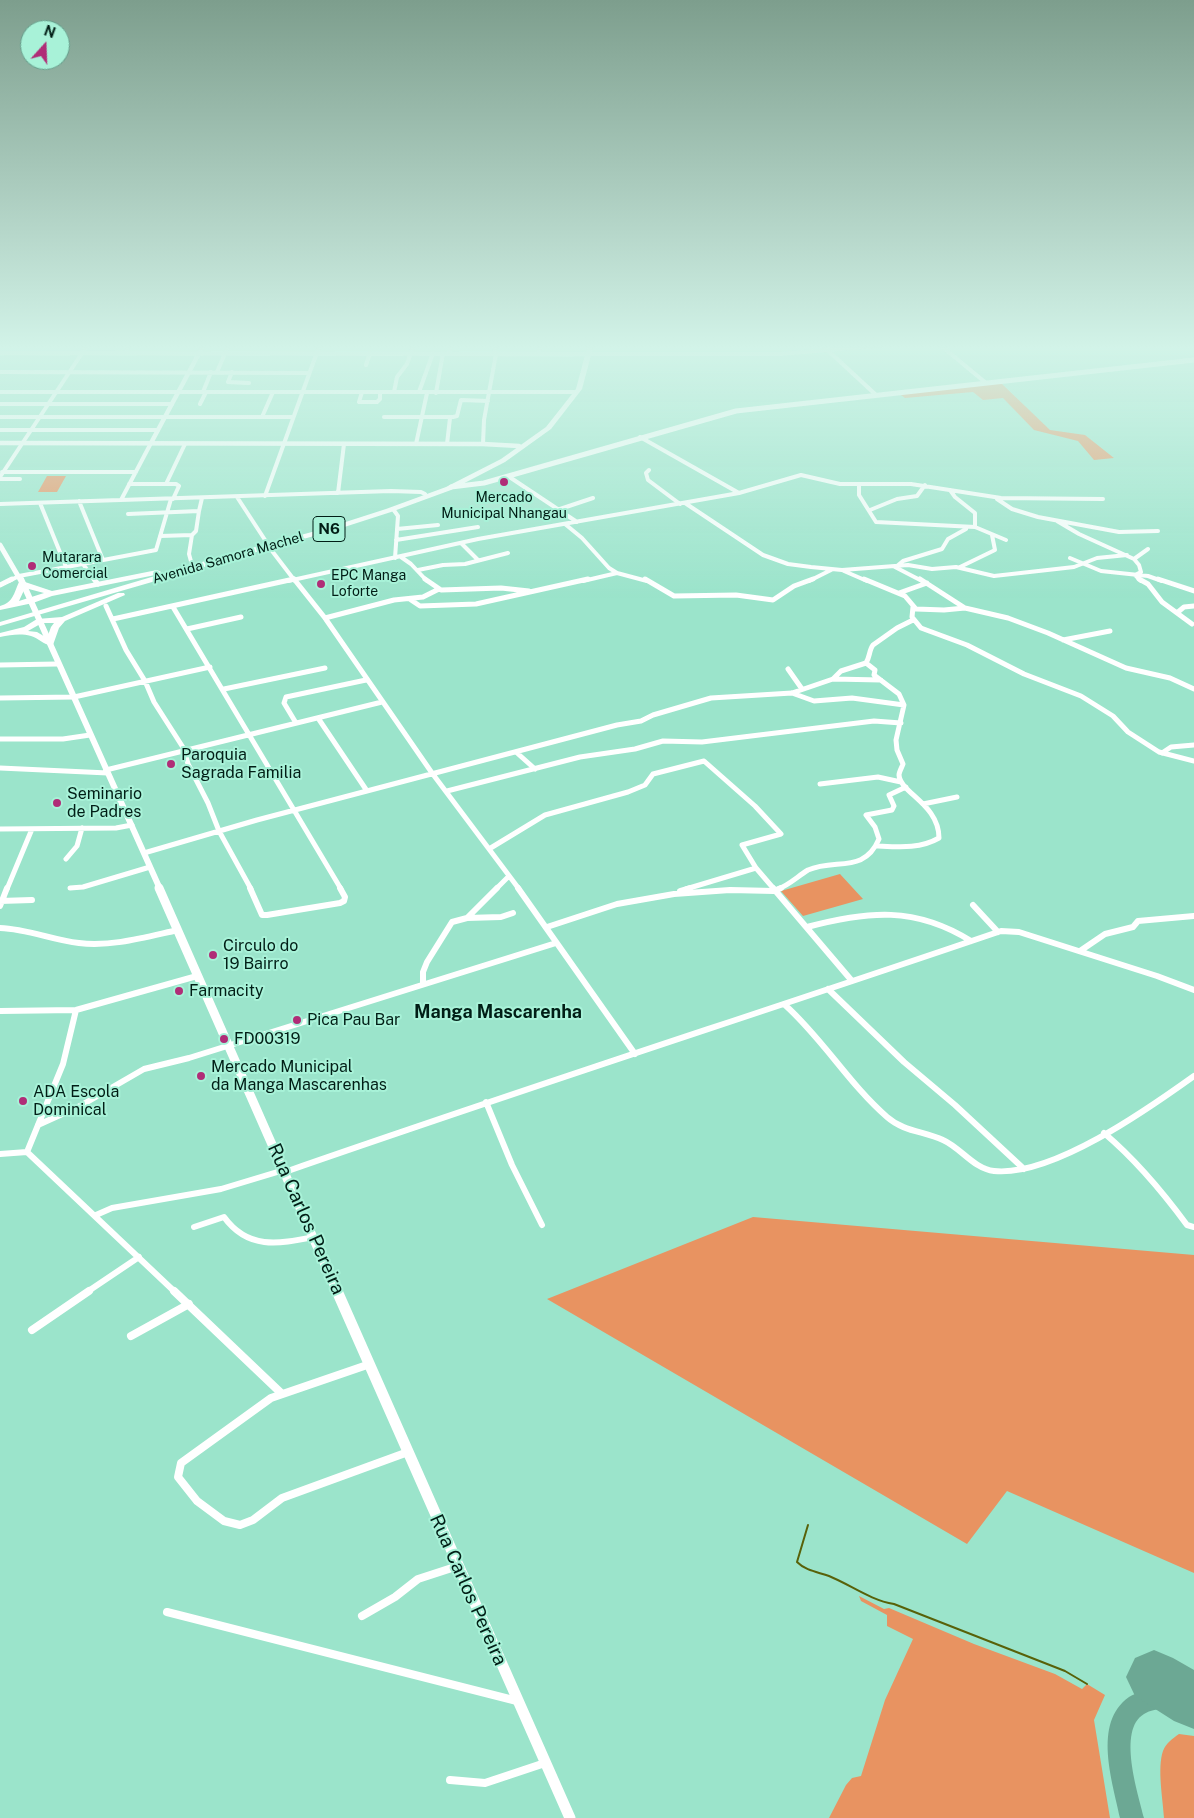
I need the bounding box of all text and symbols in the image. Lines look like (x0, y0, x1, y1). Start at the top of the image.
north arrow (20, 20, 70, 70)
text: N (42, 22, 58, 41)
marker: Mercado Municipal Nhangau (498, 476, 510, 488)
place label: Mercado Municipal Nhangau (441, 490, 567, 522)
road number: N6 (313, 516, 345, 542)
street label: Avenida Samora Machel (151, 528, 305, 588)
place label: Mutarara Comercial (42, 550, 108, 582)
marker: Mutarara Comercial (26, 560, 38, 572)
place label: EPC Manga Loforte (331, 568, 406, 600)
marker: EPC Manga Loforte (315, 578, 327, 590)
place label: Paroquia Sagrada Familia (181, 745, 301, 783)
marker: Paroquia Sagrada Familia (165, 758, 177, 770)
place label: Seminario de Padres (67, 784, 142, 822)
marker: Seminario de Padres (51, 797, 63, 809)
place label: Circulo do 19 Bairro (223, 936, 298, 974)
marker: Circulo do 19 Bairro (207, 949, 219, 961)
place label: Farmacity (189, 981, 263, 1001)
marker: Farmacity (173, 985, 185, 997)
district label: Manga Mascarenha (414, 1001, 582, 1023)
place label: Pica Pau Bar (307, 1010, 400, 1030)
marker: Pica Pau Bar (291, 1014, 303, 1026)
place label: FD00319 (234, 1029, 301, 1049)
marker: FD00319 (218, 1033, 230, 1045)
place label: Mercado Municipal da Manga Mascarenhas (211, 1057, 387, 1095)
marker: Mercado Municipal da Manga Mascarenhas (195, 1070, 207, 1082)
place label: ADA Escola Dominical (33, 1082, 119, 1120)
marker: ADA Escola Dominical (17, 1095, 29, 1107)
street label: Rua Carlos Pereira (262, 1140, 350, 1298)
street label: Rua Carlos Pereira (424, 1511, 512, 1669)

